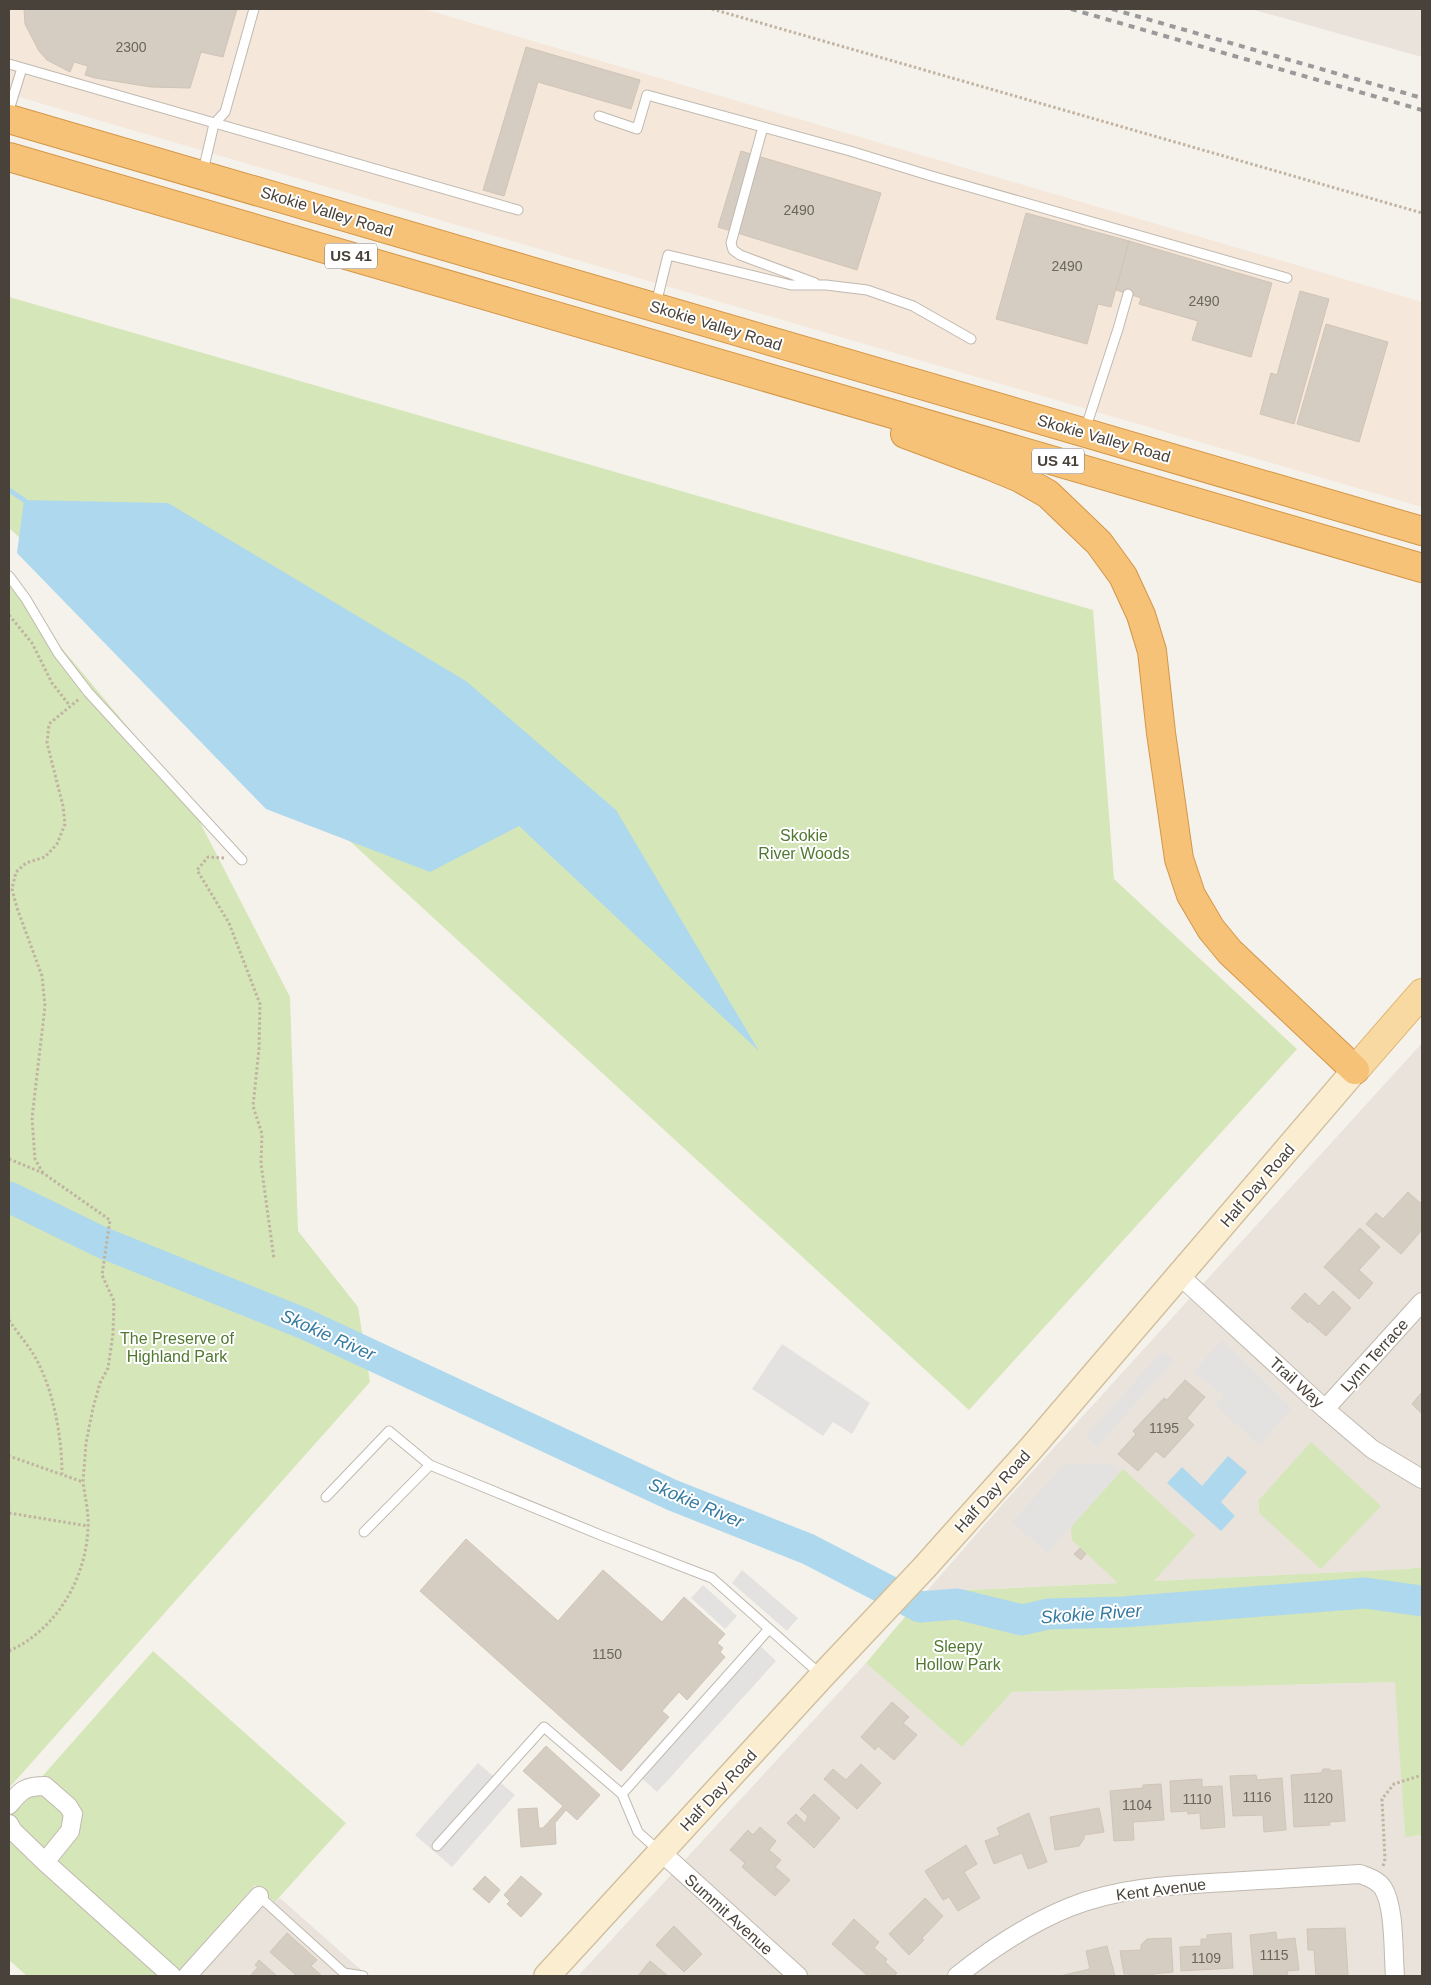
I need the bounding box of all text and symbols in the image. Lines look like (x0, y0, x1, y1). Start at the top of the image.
house number: 2300 (115, 39, 147, 55)
street label: Skokie Valley Road (259, 183, 395, 240)
house number: 2490 (783, 202, 815, 218)
road number: US 41 (325, 244, 377, 268)
house number: 2490 (1051, 258, 1083, 274)
house number: 2490 (1188, 293, 1220, 309)
street label: Skokie Valley Road (648, 297, 784, 354)
street label: Skokie Valley Road (1035, 411, 1172, 466)
road number: US 41 (1032, 448, 1084, 474)
park label: Skokie River Woods (758, 827, 850, 862)
street label: Half Day Road (1217, 1140, 1298, 1230)
water label: Skokie River (278, 1305, 379, 1365)
street label: Lynn Terrace (1337, 1316, 1411, 1395)
park label: The Preserve of Highland Park (120, 1330, 234, 1365)
street label: Trail Way (1266, 1354, 1327, 1411)
house number: 1195 (1149, 1420, 1179, 1436)
street label: Half Day Road (951, 1447, 1033, 1536)
water label: Skokie River (646, 1474, 747, 1532)
water label: Skokie River (1040, 1600, 1143, 1627)
park label: Sleepy Hollow Park (915, 1638, 1002, 1673)
house number: 1150 (592, 1646, 622, 1662)
street label: Half Day Road (677, 1746, 760, 1834)
house number: 1116 (1242, 1789, 1272, 1805)
house number: 1120 (1303, 1790, 1333, 1806)
house number: 1110 (1182, 1791, 1212, 1807)
house number: 1104 (1122, 1797, 1152, 1813)
street label: Summit Avenue (681, 1871, 776, 1958)
street label: Kent Avenue (1115, 1876, 1207, 1903)
house number: 1115 (1259, 1947, 1289, 1963)
house number: 1109 (1191, 1950, 1221, 1966)

